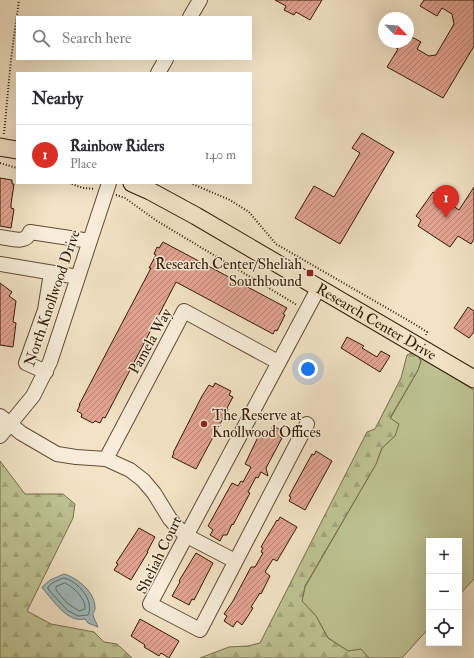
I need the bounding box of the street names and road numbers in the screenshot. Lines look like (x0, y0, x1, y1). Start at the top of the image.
street label: North Knollwood Drive (20, 227, 85, 369)
street label: Research Center Drive (312, 279, 440, 365)
street label: Pamela Way (125, 305, 176, 377)
street label: Sheliah Court (133, 513, 186, 597)

